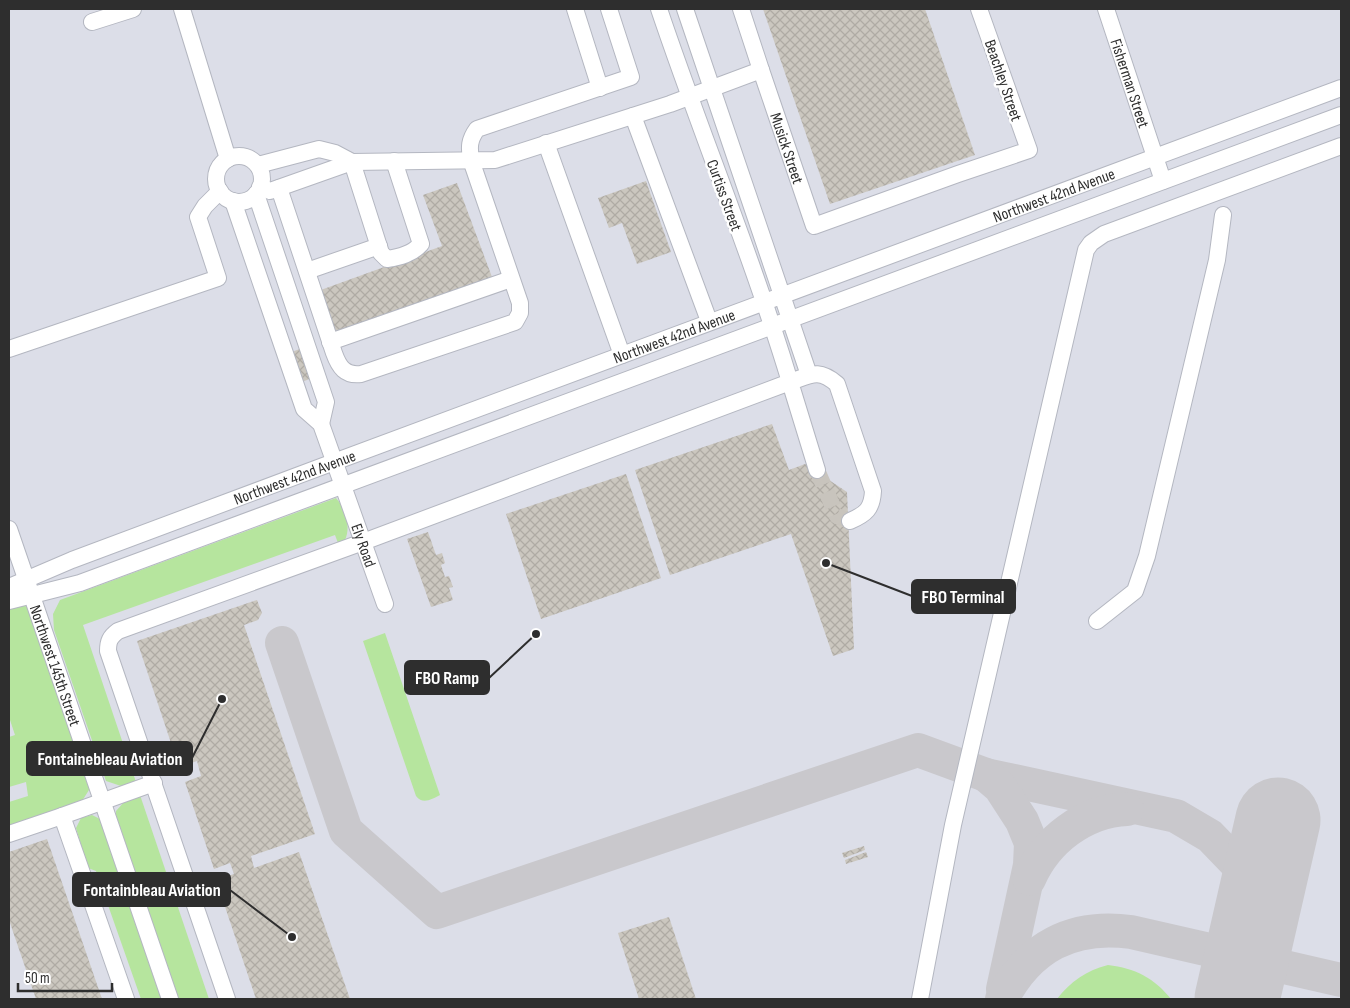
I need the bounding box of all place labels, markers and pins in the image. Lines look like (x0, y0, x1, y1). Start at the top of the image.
callout: FBO Terminal (912, 580, 1015, 613)
callout: FBO Ramp (405, 661, 489, 694)
callout: Fontainebleau Aviation (27, 742, 192, 775)
callout: Fontainbleau Aviation (73, 873, 230, 906)

